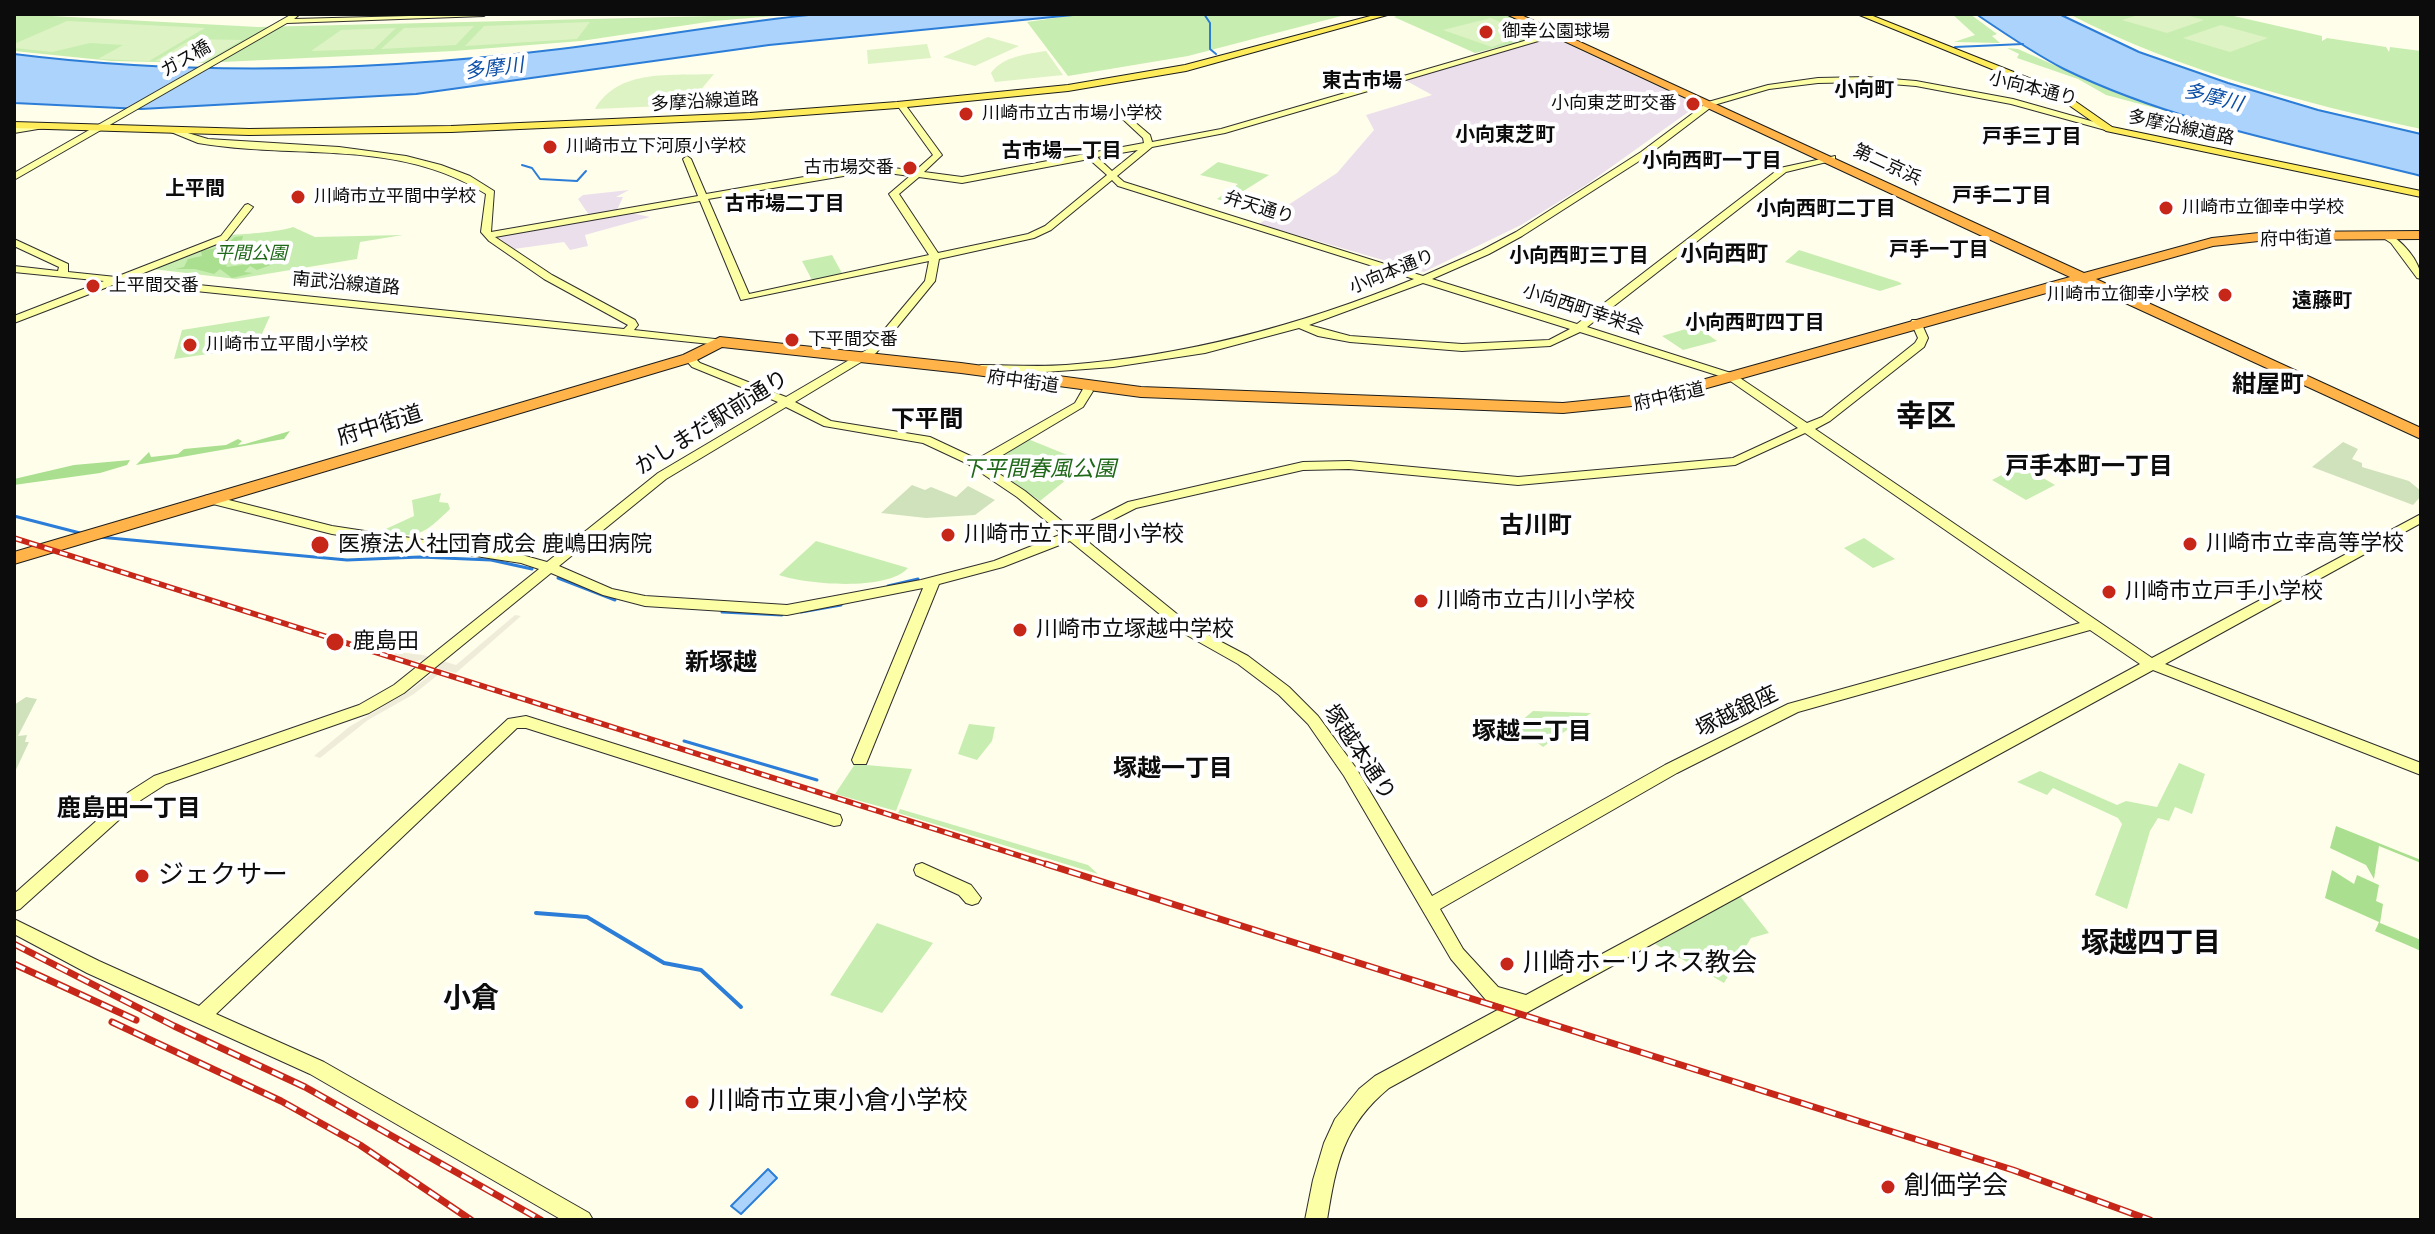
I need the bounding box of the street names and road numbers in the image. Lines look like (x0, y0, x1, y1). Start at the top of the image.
street label: ガス橋 (157, 36, 215, 82)
street label: 小向本通り (1987, 68, 2079, 110)
street label: 多摩沿線道路 (651, 88, 759, 116)
street label: 多摩沿線道路 (2126, 106, 2236, 150)
street label: 第二京浜 (1850, 140, 1924, 190)
street label: 弁天通り (1221, 187, 1297, 229)
street label: 府中街道 (2260, 227, 2332, 251)
street label: 小向本通り (1346, 245, 1438, 299)
street label: 南武沿線道路 (291, 269, 401, 299)
street label: 小向西町幸栄会 (1520, 280, 1646, 340)
street label: かしまだ駅前通り (630, 365, 794, 481)
street label: 府中街道 (986, 366, 1060, 398)
street label: 府中街道 (1631, 378, 1707, 416)
street label: 府中街道 (334, 401, 426, 451)
street label: 塚越銀座 (1692, 681, 1782, 743)
street label: 塚越本通り (1317, 700, 1401, 806)

